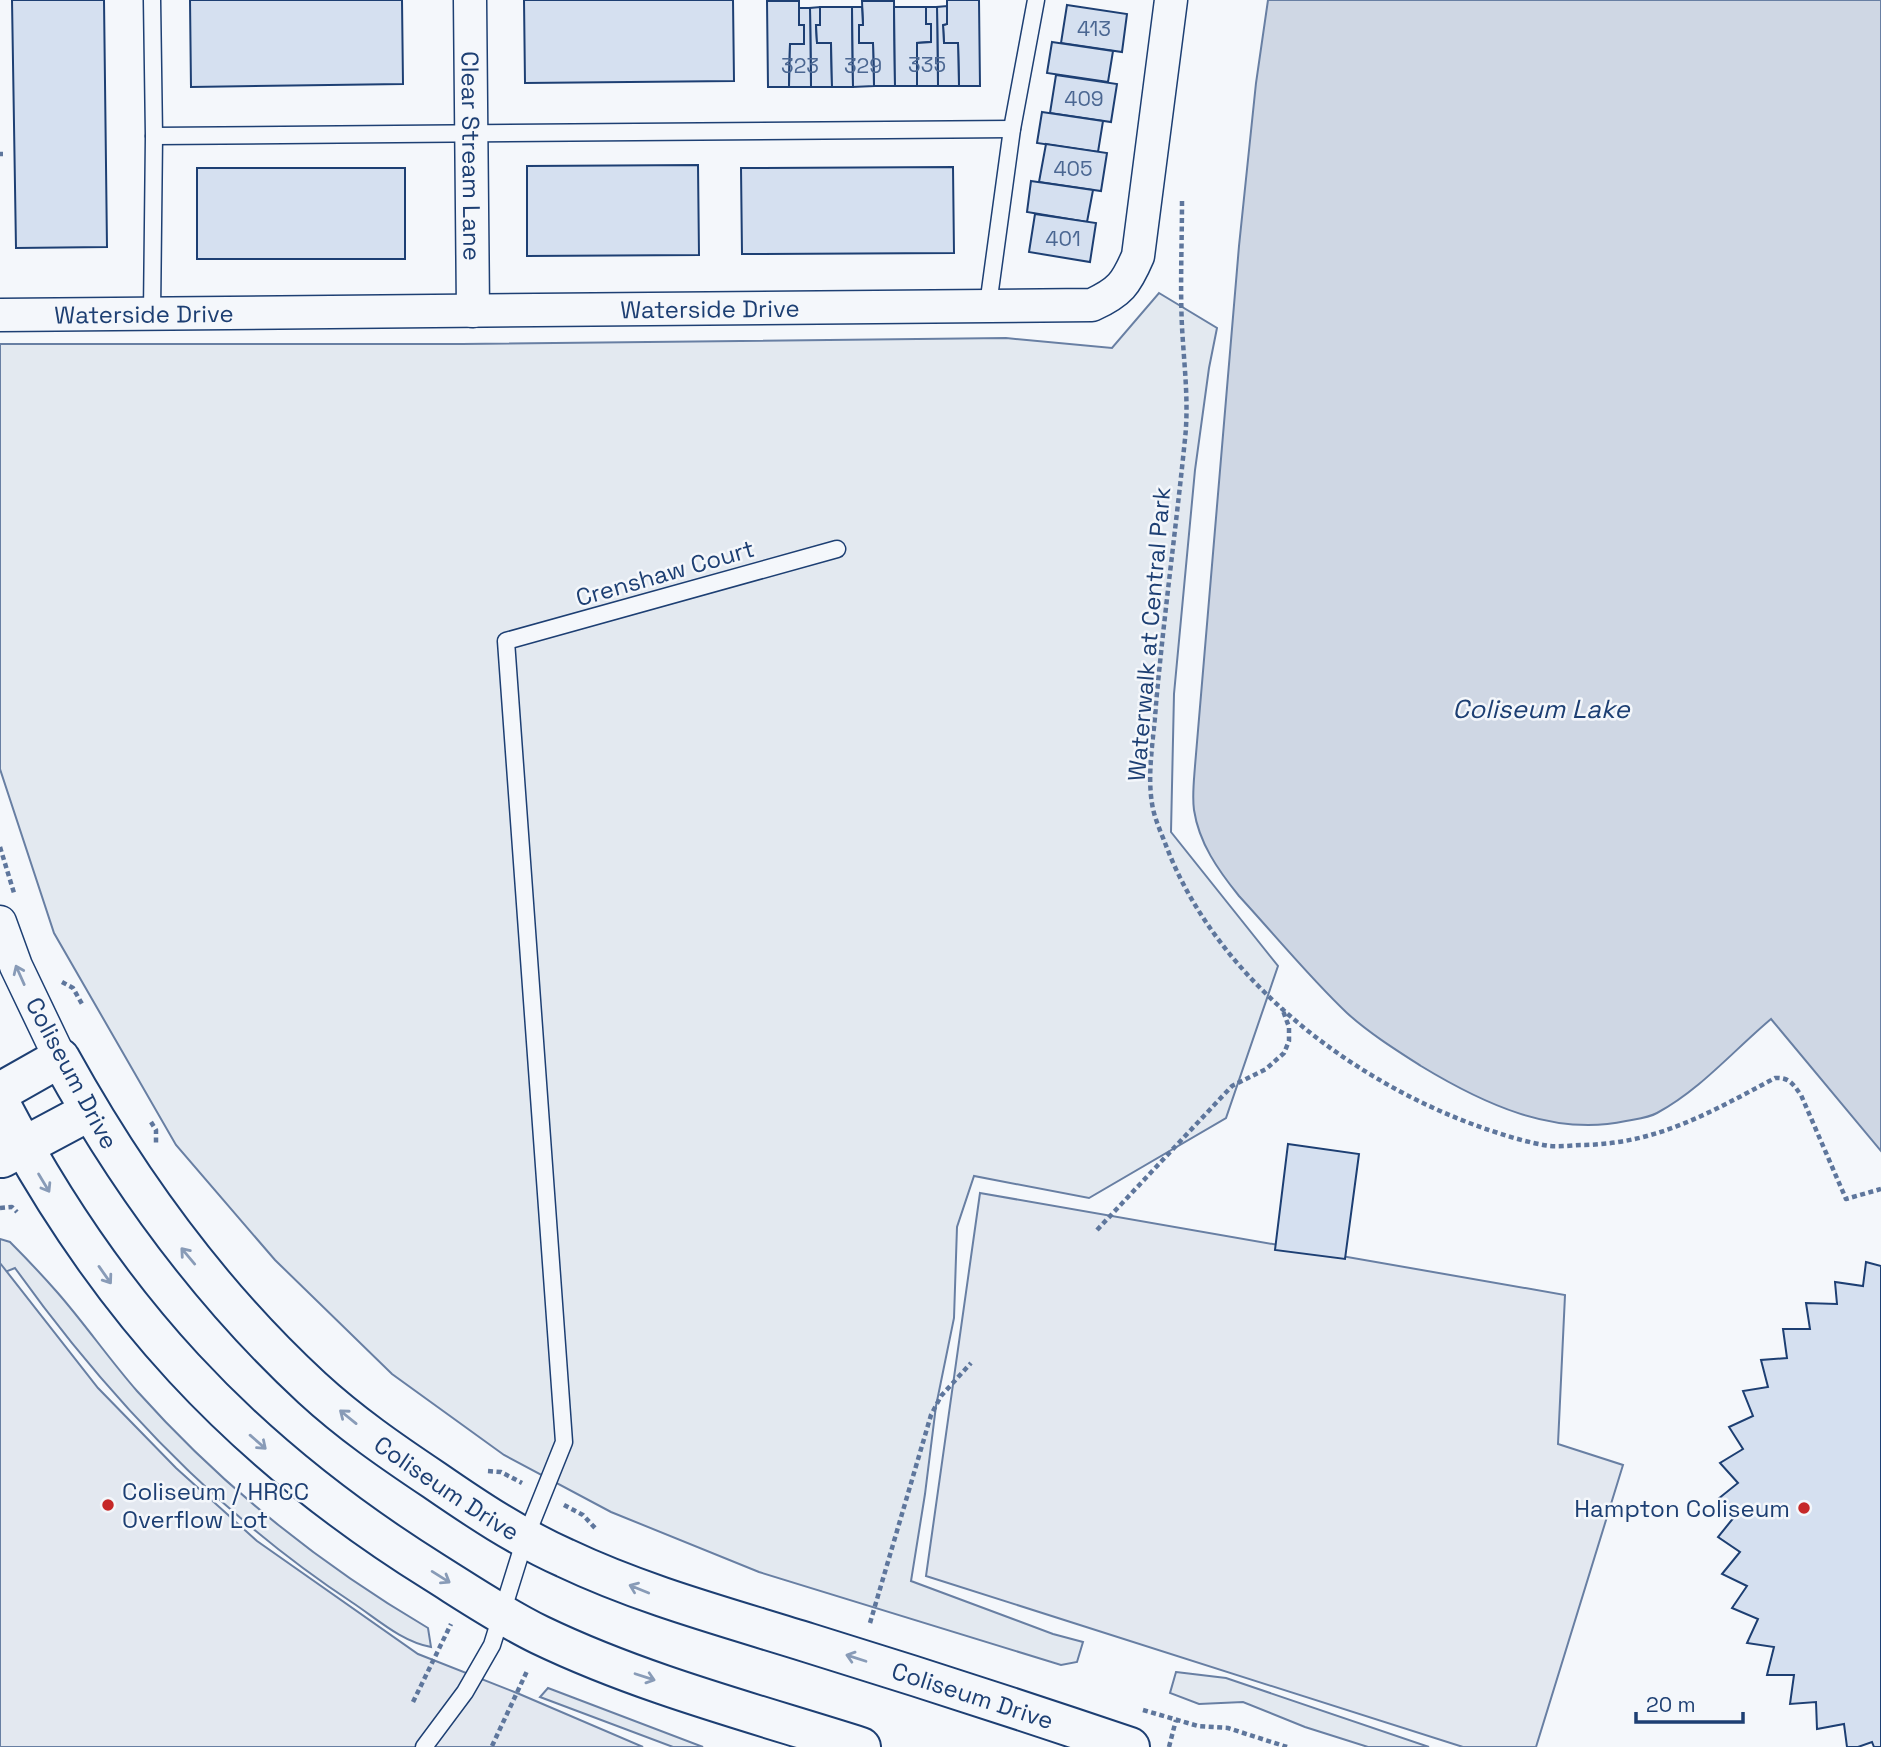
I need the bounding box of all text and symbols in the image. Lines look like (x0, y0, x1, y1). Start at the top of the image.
house number: 413 (1077, 15, 1111, 42)
street label: Clear Stream Lane (455, 51, 488, 261)
house number: 335 (908, 51, 946, 78)
house number: 323 (781, 52, 819, 79)
house number: 329 (844, 52, 882, 79)
house number: 409 (1064, 85, 1104, 112)
house number: 405 (1053, 155, 1093, 182)
house number: 401 (1045, 225, 1081, 252)
street label: Waterside Drive (620, 292, 800, 325)
street label: Waterside Drive (54, 297, 234, 330)
street label: Waterwalk at Central Park (1121, 486, 1177, 782)
street label: Crenshaw Court (572, 533, 758, 613)
water label: Coliseum Lake (1452, 692, 1631, 726)
one-way arrow (13, 964, 26, 986)
street label: Coliseum Drive (19, 992, 125, 1154)
one-way arrow (37, 1173, 51, 1193)
one-way arrow (180, 1247, 196, 1265)
one-way arrow (98, 1265, 112, 1284)
one-way arrow (339, 1410, 357, 1425)
street label: Coliseum Drive (368, 1428, 525, 1547)
one-way arrow (249, 1434, 267, 1450)
place label: Coliseum / HRCC Overflow Lot (122, 1476, 309, 1535)
place label: Hampton Coliseum (1574, 1493, 1790, 1524)
marker: Coliseum / HRCC Overflow Lot (100, 1497, 116, 1513)
marker: Hampton Coliseum (1796, 1500, 1812, 1516)
one-way arrow (431, 1570, 451, 1584)
one-way arrow (629, 1582, 650, 1595)
one-way arrow (845, 1651, 867, 1663)
street label: Coliseum Drive (888, 1654, 1058, 1736)
one-way arrow (633, 1672, 655, 1684)
scale bar (1636, 1680, 1743, 1724)
text: 20 m (1646, 1691, 1696, 1718)

